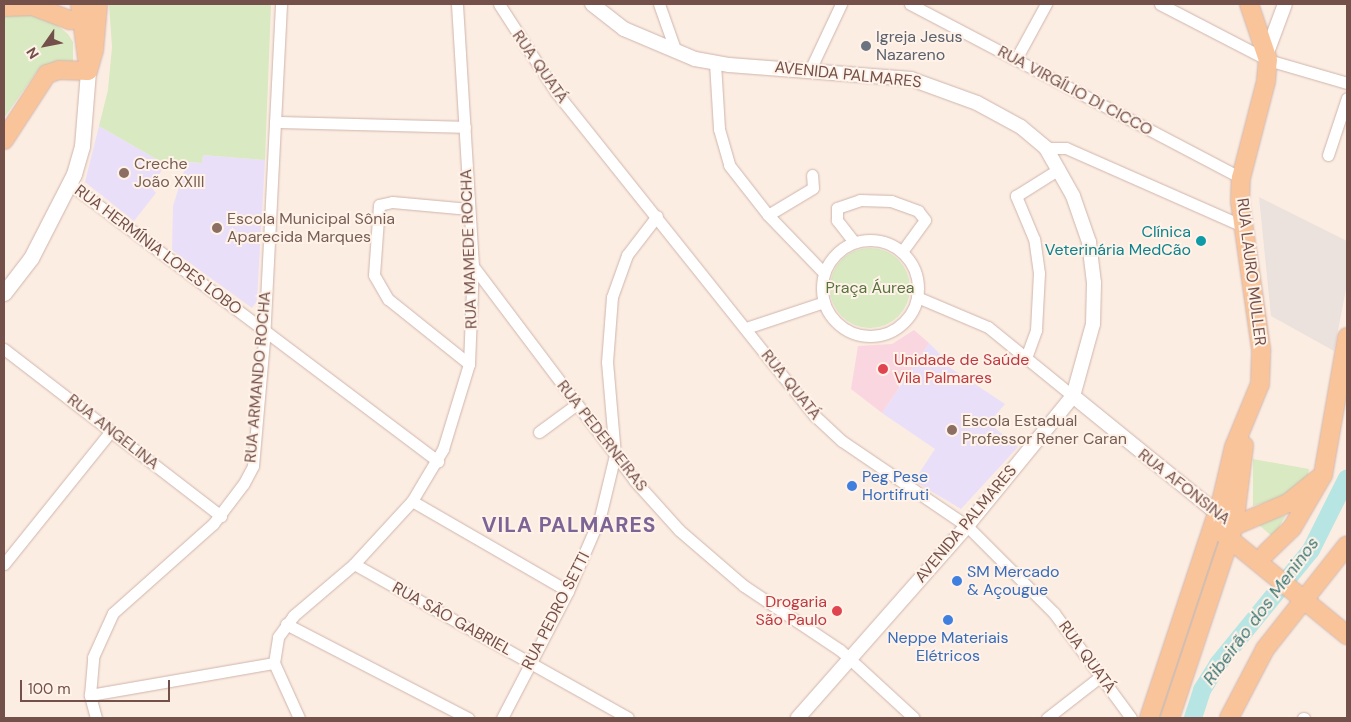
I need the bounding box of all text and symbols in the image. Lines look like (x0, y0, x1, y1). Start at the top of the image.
north arrow (20, 20, 70, 70)
street label: RUA QUATÁ (508, 27, 572, 107)
place label: Igreja Jesus Nazareno (876, 27, 963, 65)
marker: Igreja Jesus Nazareno (860, 40, 872, 52)
street label: RUA VIRGÍLIO DI CICCO (994, 42, 1156, 140)
text: N (22, 44, 43, 62)
street label: AVENIDA PALMARES (774, 58, 922, 92)
place label: Creche João XXIII (134, 154, 204, 192)
marker: Creche João XXIII (118, 167, 130, 179)
street label: RUA MAMEDE ROCHA (457, 169, 481, 329)
street label: RUA HERMÍNIA LOPES LOBO (71, 181, 245, 319)
street label: RUA LAURO MULLER (1232, 197, 1270, 347)
place label: Escola Municipal Sônia Aparecida Marques (227, 209, 395, 247)
marker: Escola Municipal Sônia Aparecida Marques (211, 222, 223, 234)
place label: Clínica Veterinária MedCão (1045, 222, 1191, 260)
marker: Clínica Veterinária MedCão (1195, 235, 1207, 247)
park label: Praça Áurea (825, 278, 915, 298)
street label: RUA ARMANDO ROCHA (241, 290, 275, 464)
street label: RUA QUATÁ (757, 346, 825, 424)
place label: Unidade de Saúde Vila Palmares (894, 350, 1029, 388)
marker: Unidade de Saúde Vila Palmares (876, 362, 890, 376)
street label: RUA PEDERNEIRAS (553, 377, 651, 495)
street label: RUA ANGELINA (63, 390, 163, 474)
place label: Escola Estadual Professor Rener Caran (962, 411, 1127, 449)
marker: Escola Estadual Professor Rener Caran (946, 424, 958, 436)
street label: RUA AFONSINA (1134, 445, 1234, 529)
street label: AVENIDA PALMARES (911, 461, 1021, 587)
place label: Peg Pese Hortifruti (862, 467, 929, 505)
marker: Peg Pese Hortifruti (846, 480, 858, 492)
district label: VILA PALMARES (480, 512, 658, 538)
water label: Ribeirão dos Meninos (1198, 533, 1324, 689)
street label: RUA PEDRO SETTI (518, 549, 594, 673)
place label: SM Mercado & Açougue (967, 562, 1060, 600)
marker: SM Mercado & Açougue (951, 575, 963, 587)
street label: RUA SÃO GABRIEL (389, 578, 515, 660)
place label: Drogaria São Paulo (755, 592, 827, 630)
marker: Drogaria São Paulo (831, 605, 843, 617)
marker: Neppe Materiais Elétricos (942, 614, 954, 626)
street label: RUA QUATÁ (1054, 617, 1120, 697)
place label: Neppe Materiais Elétricos (888, 628, 1008, 666)
scale bar (22, 670, 172, 702)
text: 100 m (28, 679, 71, 699)

